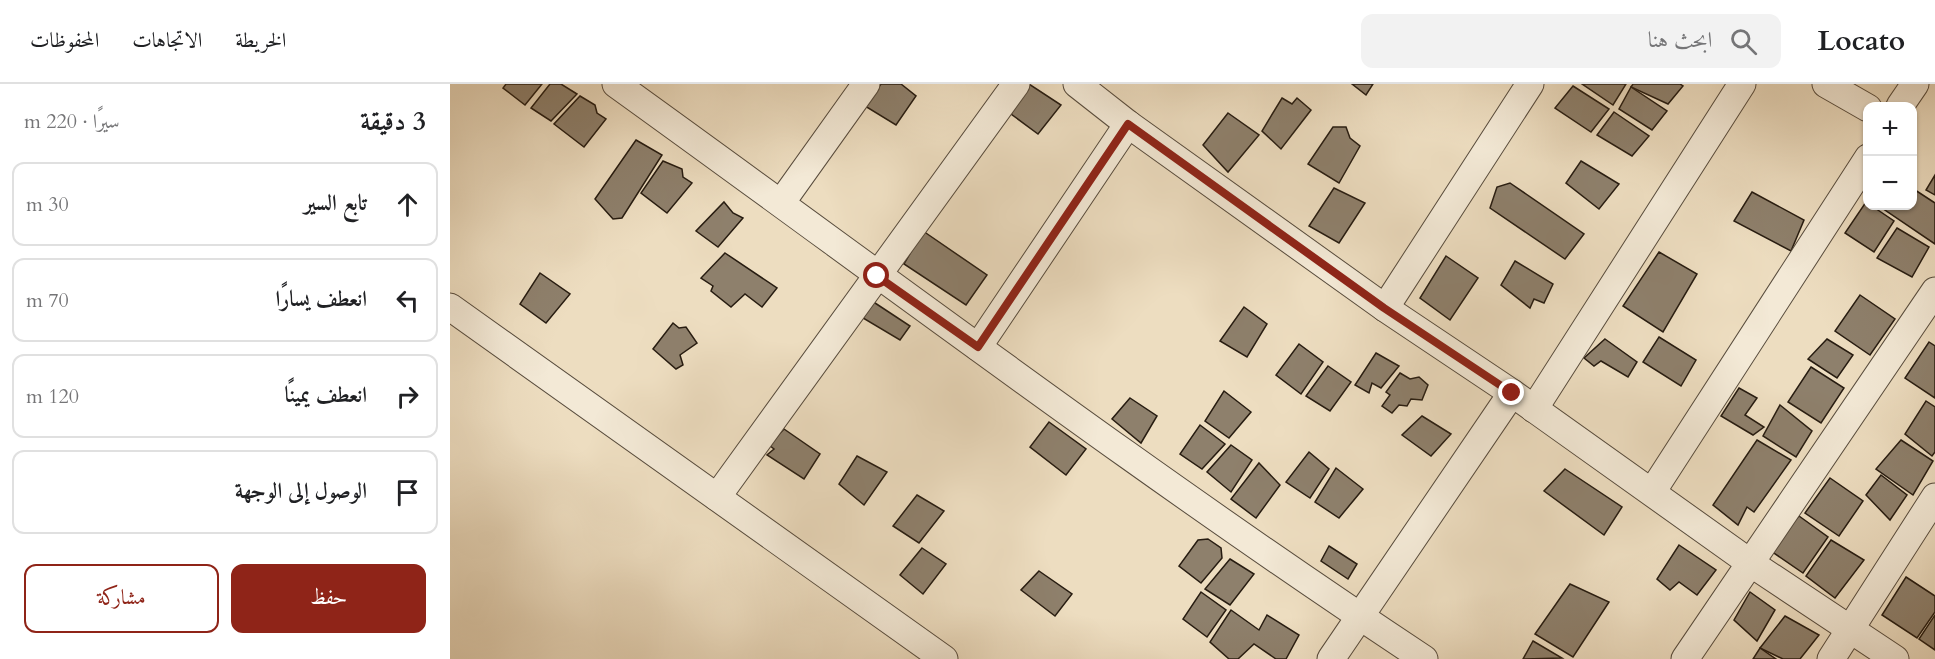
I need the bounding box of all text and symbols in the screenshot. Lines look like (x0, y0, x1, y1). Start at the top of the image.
search box (1361, 14, 1781, 68)
text: Locato (1817, 22, 1905, 60)
text: ابحث هنا (1648, 25, 1712, 55)
icon: search (1727, 25, 1760, 58)
text: المحفوظات (30, 26, 99, 55)
text: الاتجاهات (132, 26, 202, 55)
text: الخريطة (235, 26, 286, 55)
map controls (1863, 102, 1917, 210)
button: + (1863, 102, 1917, 156)
text: 3 دقيقة (360, 104, 426, 139)
text: سيرًا · 220 m (24, 108, 120, 135)
button: − (1863, 156, 1917, 210)
text: تابع السير (304, 188, 367, 218)
icon: ahead (391, 188, 424, 221)
text: 30 m (26, 191, 69, 218)
route start (863, 262, 889, 288)
text: انعطف يسارًا (276, 284, 367, 314)
icon: left (391, 284, 424, 317)
text: 70 m (26, 287, 69, 314)
route end (1498, 379, 1524, 405)
text: انعطف يمينًا (284, 380, 367, 410)
icon: right (391, 380, 424, 413)
text: 120 m (26, 383, 79, 410)
text: الوصول إلى الوجهة (235, 476, 367, 506)
icon: arrive (391, 476, 424, 509)
button: مشاركة (24, 564, 219, 633)
button: حفظ (231, 564, 426, 633)

